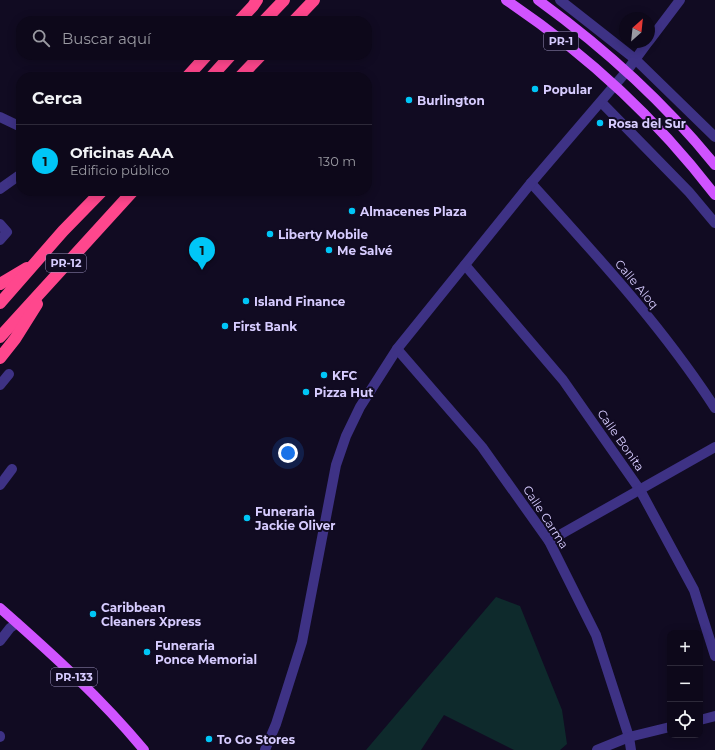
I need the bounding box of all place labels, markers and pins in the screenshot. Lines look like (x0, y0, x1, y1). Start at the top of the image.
place label: Popular (543, 82, 592, 97)
marker: Popular (530, 84, 540, 94)
place label: Burlington (417, 93, 485, 108)
marker: Burlington (404, 95, 414, 105)
place label: Rosa del Sur (608, 116, 686, 131)
marker: Rosa del Sur (595, 118, 605, 128)
place label: Almacenes Plaza (359, 204, 467, 219)
marker: Almacenes Plaza (347, 206, 357, 216)
place label: Liberty Mobile (278, 227, 368, 242)
marker: Liberty Mobile (265, 229, 275, 239)
pin: 1 (189, 237, 215, 270)
place label: Me Salvé (337, 243, 393, 258)
marker: Me Salvé (324, 245, 334, 255)
place label: Island Finance (254, 294, 346, 309)
marker: Island Finance (241, 296, 251, 306)
place label: First Bank (233, 319, 297, 334)
marker: First Bank (220, 321, 230, 331)
place label: KFC (332, 368, 357, 383)
marker: KFC (319, 370, 329, 380)
place label: Pizza Hut (314, 385, 374, 400)
marker: Pizza Hut (301, 387, 311, 397)
place label: Funeraria Jackie Oliver (254, 504, 336, 533)
marker: Funeraria Jackie Oliver (242, 513, 252, 523)
place label: Caribbean Cleaners Xpress (101, 600, 202, 629)
marker: Caribbean Cleaners Xpress (88, 609, 98, 619)
place label: Funeraria Ponce Memorial (155, 638, 257, 667)
marker: Funeraria Ponce Memorial (142, 647, 152, 657)
place label: To Go Stores (217, 732, 296, 747)
marker: To Go Stores (204, 734, 214, 744)

